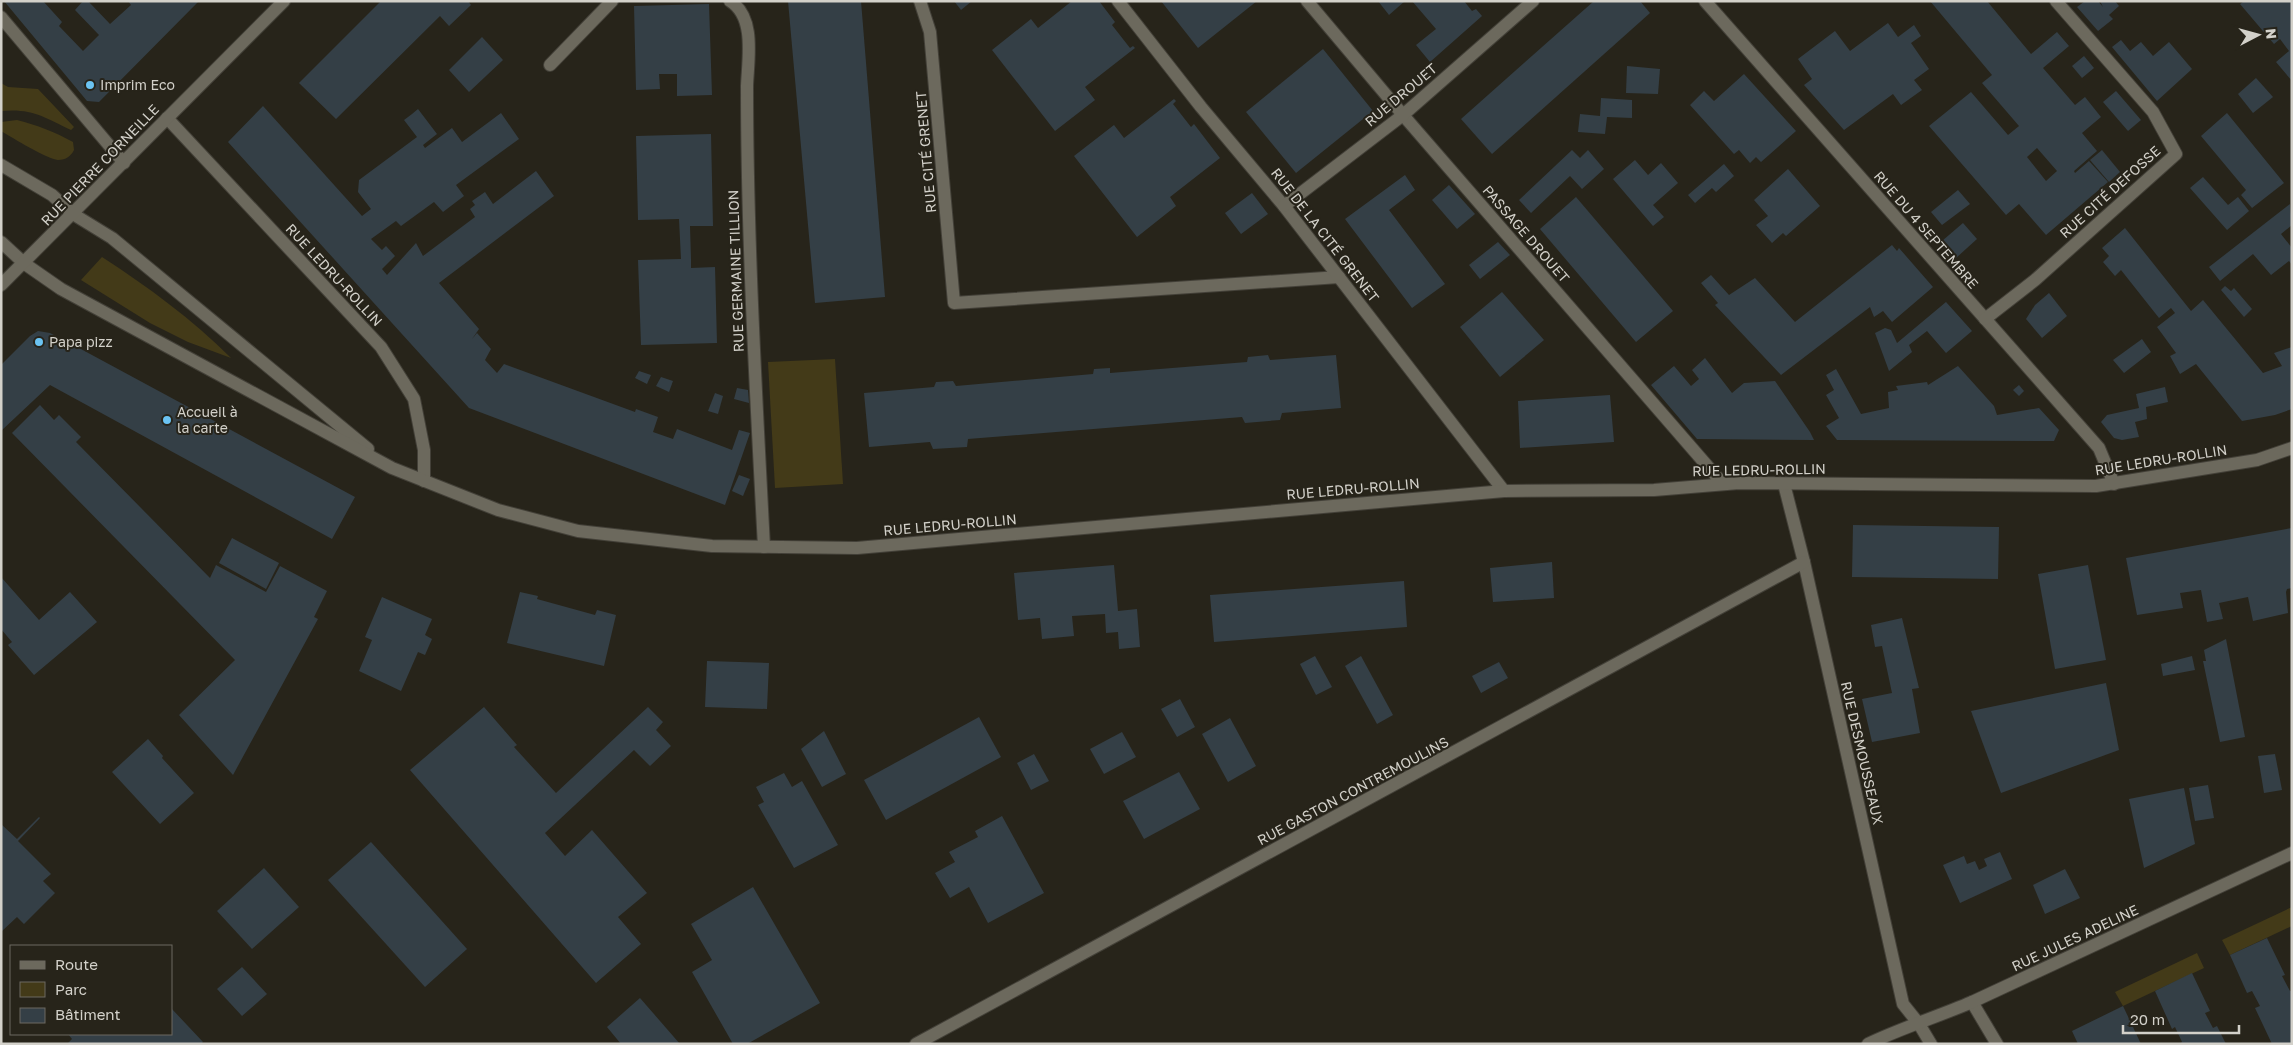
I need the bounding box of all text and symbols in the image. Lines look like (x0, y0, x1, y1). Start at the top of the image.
north arrow (2233, 10, 2283, 60)
text: N (2262, 27, 2280, 40)
street label: RUE DROUET (1361, 59, 1440, 130)
place label: Imprim Eco (100, 76, 175, 93)
marker: Imprim Eco (84, 79, 96, 91)
street label: RUE CITÉ GRENET (912, 90, 939, 214)
street label: RUE PIERRE CORNEILLE (37, 100, 162, 229)
street label: RUE CITÉ DEFOSSE (2056, 142, 2164, 241)
street label: RUE DE LA CITÉ GRENET (1268, 164, 1383, 305)
street label: RUE DU 4 SEPTEMBRE (1871, 167, 1982, 292)
street label: PASSAGE DROUET (1480, 182, 1573, 286)
street label: RUE GERMAINE TILLION (724, 190, 747, 353)
street label: RUE LEDRU-ROLLIN (283, 220, 386, 329)
place label: Papa pizz (49, 333, 113, 350)
marker: Papa pizz (33, 336, 45, 348)
place label: Accueil à la carte (177, 403, 238, 436)
marker: Accueil à la carte (161, 414, 173, 426)
street label: RUE LEDRU-ROLLIN (2094, 441, 2228, 478)
street label: RUE LEDRU-ROLLIN (1692, 460, 1826, 479)
street label: RUE LEDRU-ROLLIN (1286, 474, 1420, 503)
street label: RUE LEDRU-ROLLIN (883, 510, 1017, 539)
street label: RUE DESMOUSSEAUX (1838, 680, 1887, 826)
street label: RUE GASTON CONTREMOULINS (1254, 733, 1451, 848)
street label: RUE JULES ADELINE (2009, 901, 2141, 974)
legend (10, 945, 172, 1035)
text: Route (55, 955, 98, 973)
text: Parc (55, 980, 87, 998)
scale bar (2123, 1002, 2239, 1034)
text: Bâtiment (55, 1005, 120, 1023)
text: 20 m (2130, 1010, 2165, 1028)

